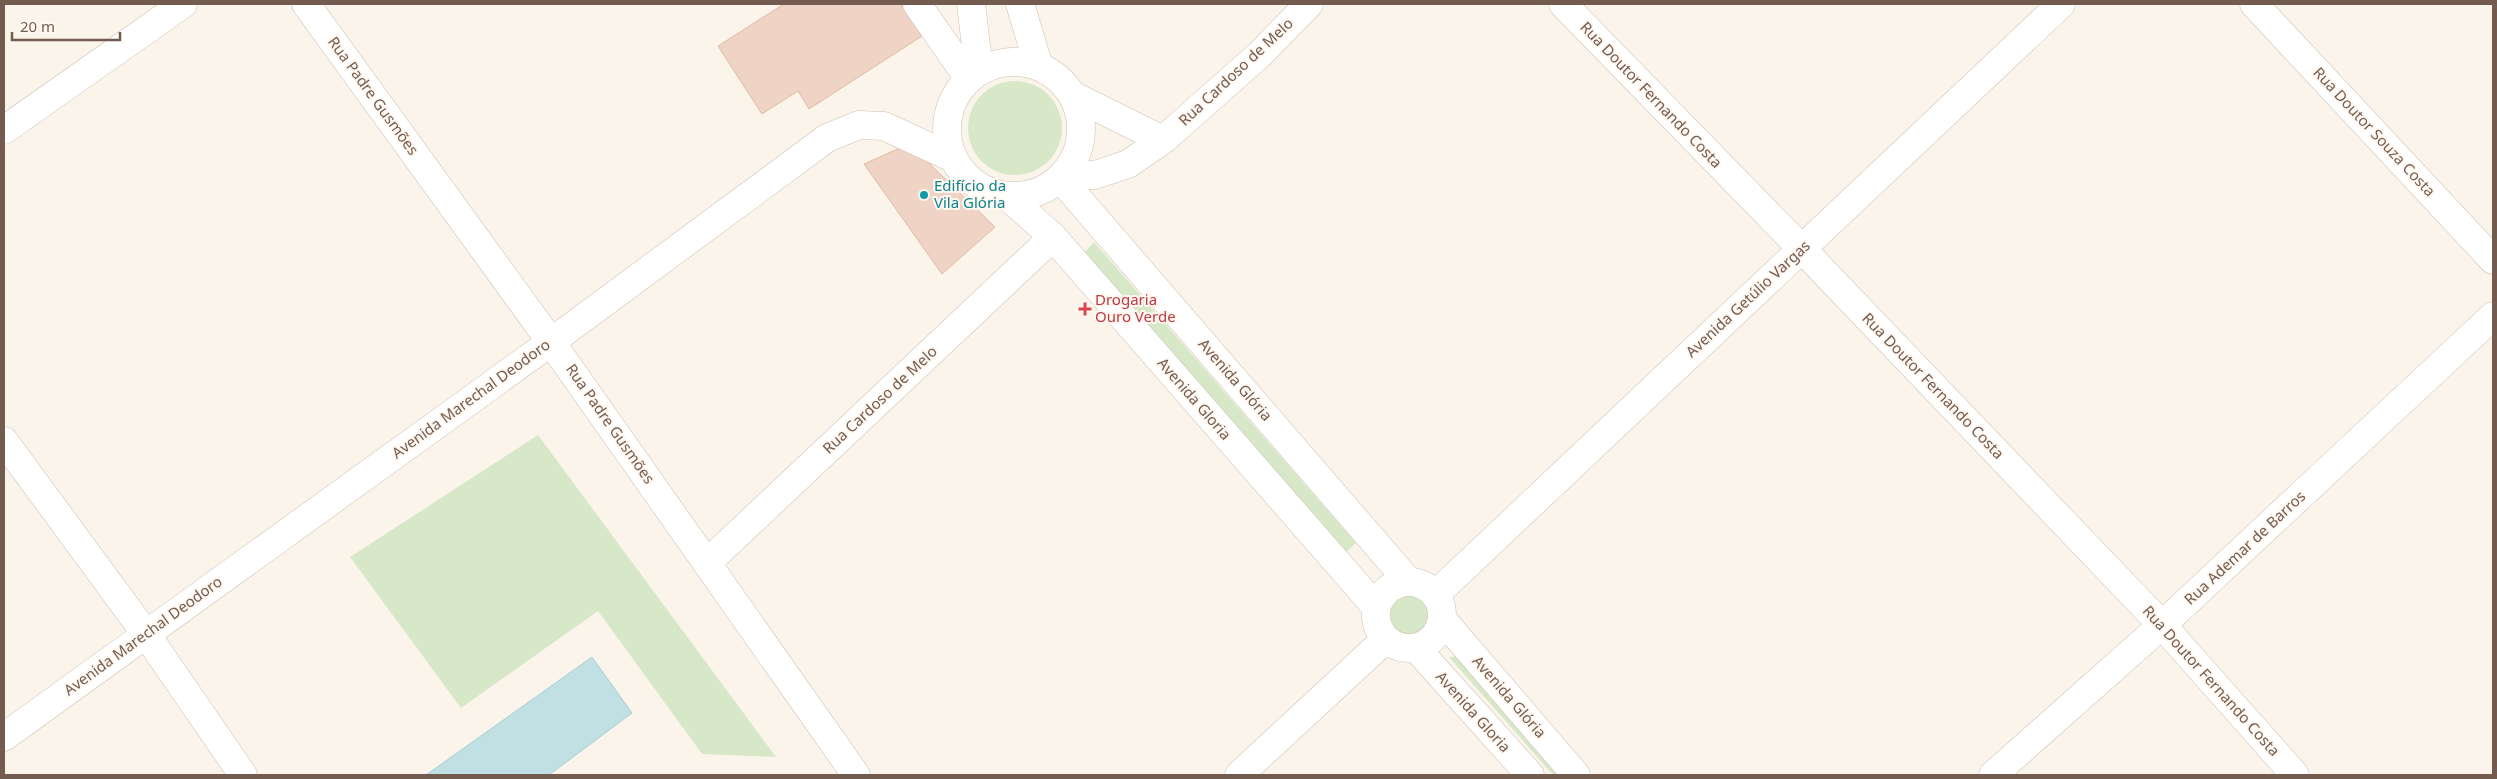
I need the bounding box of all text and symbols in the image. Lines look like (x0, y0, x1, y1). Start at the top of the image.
scale bar (12, 10, 120, 42)
street label: Rua Cardoso de Melo (1174, 13, 1297, 130)
text: 20 m (20, 16, 55, 36)
street label: Rua Doutor Fernando Costa (1576, 17, 1727, 172)
street label: Rua Padre Gusmões (324, 32, 424, 159)
street label: Rua Doutor Souza Costa (2309, 62, 2440, 200)
place label: Edifício da Vila Glória (934, 175, 1006, 212)
marker: Edifício da Vila Glória (918, 189, 930, 201)
street label: Avenida Getúlio Vargas (1681, 235, 1814, 361)
place label: Drogaria Ouro Verde (1095, 289, 1176, 326)
marker: Drogaria Ouro Verde (1079, 303, 1091, 315)
street label: Rua Doutor Fernando Costa (1858, 308, 2009, 463)
street label: Avenida Marechal Deodoro (387, 334, 554, 462)
street label: Avenida Glória (1195, 334, 1277, 425)
street label: Rua Cardoso de Melo (818, 341, 941, 458)
street label: Avenida Gloria (1154, 353, 1236, 444)
street label: Rua Padre Gusmões (562, 360, 660, 487)
street label: Rua Ademar de Barros (2179, 486, 2309, 609)
street label: Avenida Marechal Deodoro (59, 571, 226, 699)
street label: Rua Doutor Fernando Costa (2139, 601, 2285, 760)
street label: Avenida Glória (1469, 651, 1551, 742)
street label: Avenida Gloria (1432, 666, 1516, 756)

